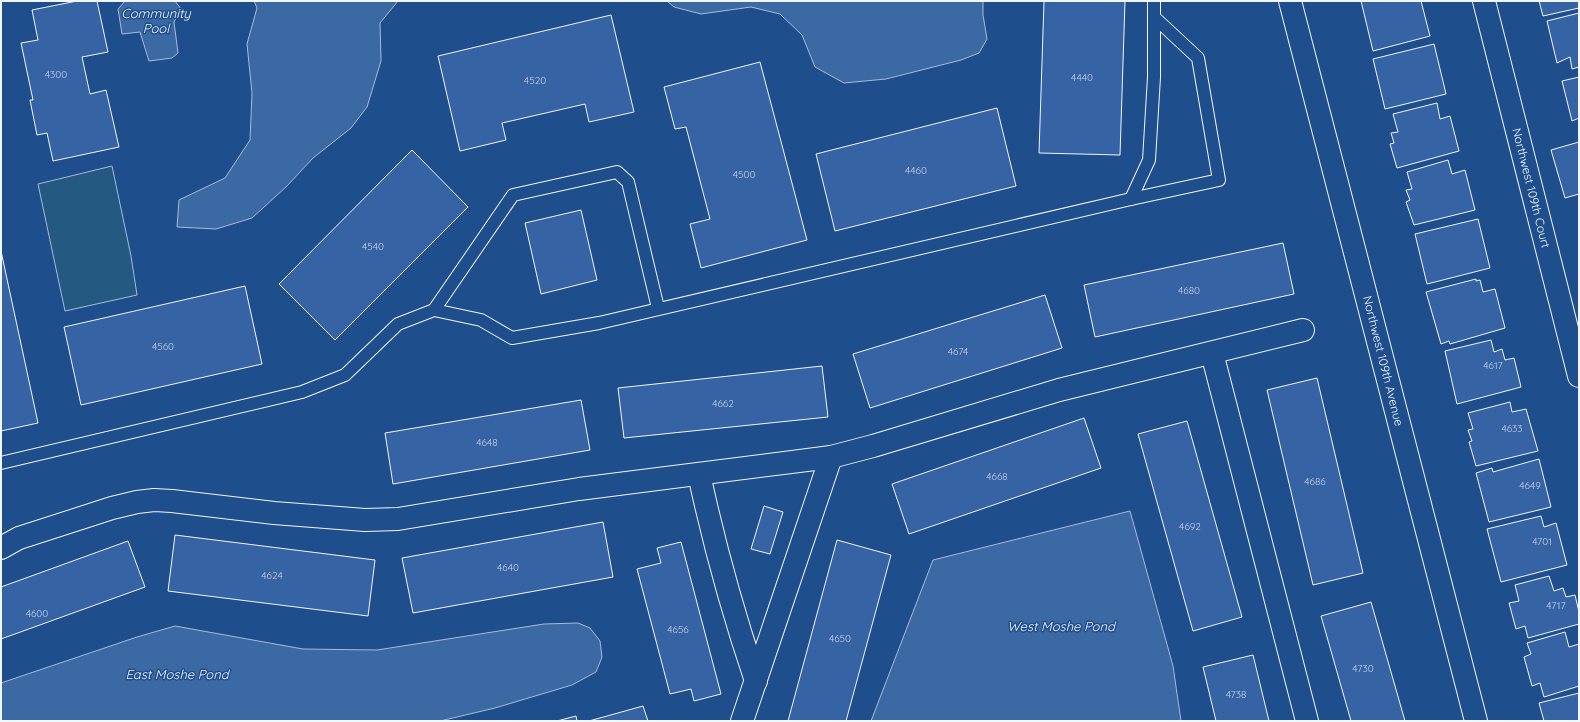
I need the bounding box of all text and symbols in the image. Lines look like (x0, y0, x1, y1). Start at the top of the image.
water label: Community Pool (121, 5, 191, 36)
house number: 4300 (45, 68, 67, 81)
house number: 4440 (1071, 71, 1093, 84)
house number: 4520 (524, 74, 546, 87)
street label: Northwest 109th Court (1509, 126, 1554, 250)
house number: 4460 (905, 164, 927, 177)
house number: 4500 (733, 168, 755, 181)
house number: 4540 (362, 240, 384, 253)
house number: 4680 (1178, 284, 1200, 297)
street label: Northwest 109th Avenue (1360, 294, 1407, 428)
house number: 4560 (152, 340, 174, 353)
house number: 4674 (948, 345, 968, 358)
house number: 4617 (1483, 359, 1503, 372)
house number: 4662 (712, 397, 734, 410)
house number: 4633 (1501, 422, 1523, 435)
house number: 4648 (476, 436, 498, 449)
house number: 4668 (986, 470, 1008, 483)
house number: 4686 (1304, 475, 1326, 488)
house number: 4649 (1519, 479, 1541, 492)
house number: 4692 (1179, 520, 1201, 533)
house number: 4701 (1532, 535, 1552, 548)
house number: 4640 (497, 561, 519, 574)
house number: 4624 (261, 569, 283, 582)
house number: 4717 (1546, 599, 1566, 612)
house number: 4600 (26, 607, 48, 620)
water label: West Moshe Pond (1007, 618, 1117, 634)
house number: 4656 (667, 623, 689, 636)
house number: 4650 (829, 632, 851, 645)
house number: 4730 (1352, 662, 1374, 675)
water label: East Moshe Pond (125, 666, 231, 682)
house number: 4738 (1226, 688, 1246, 701)

